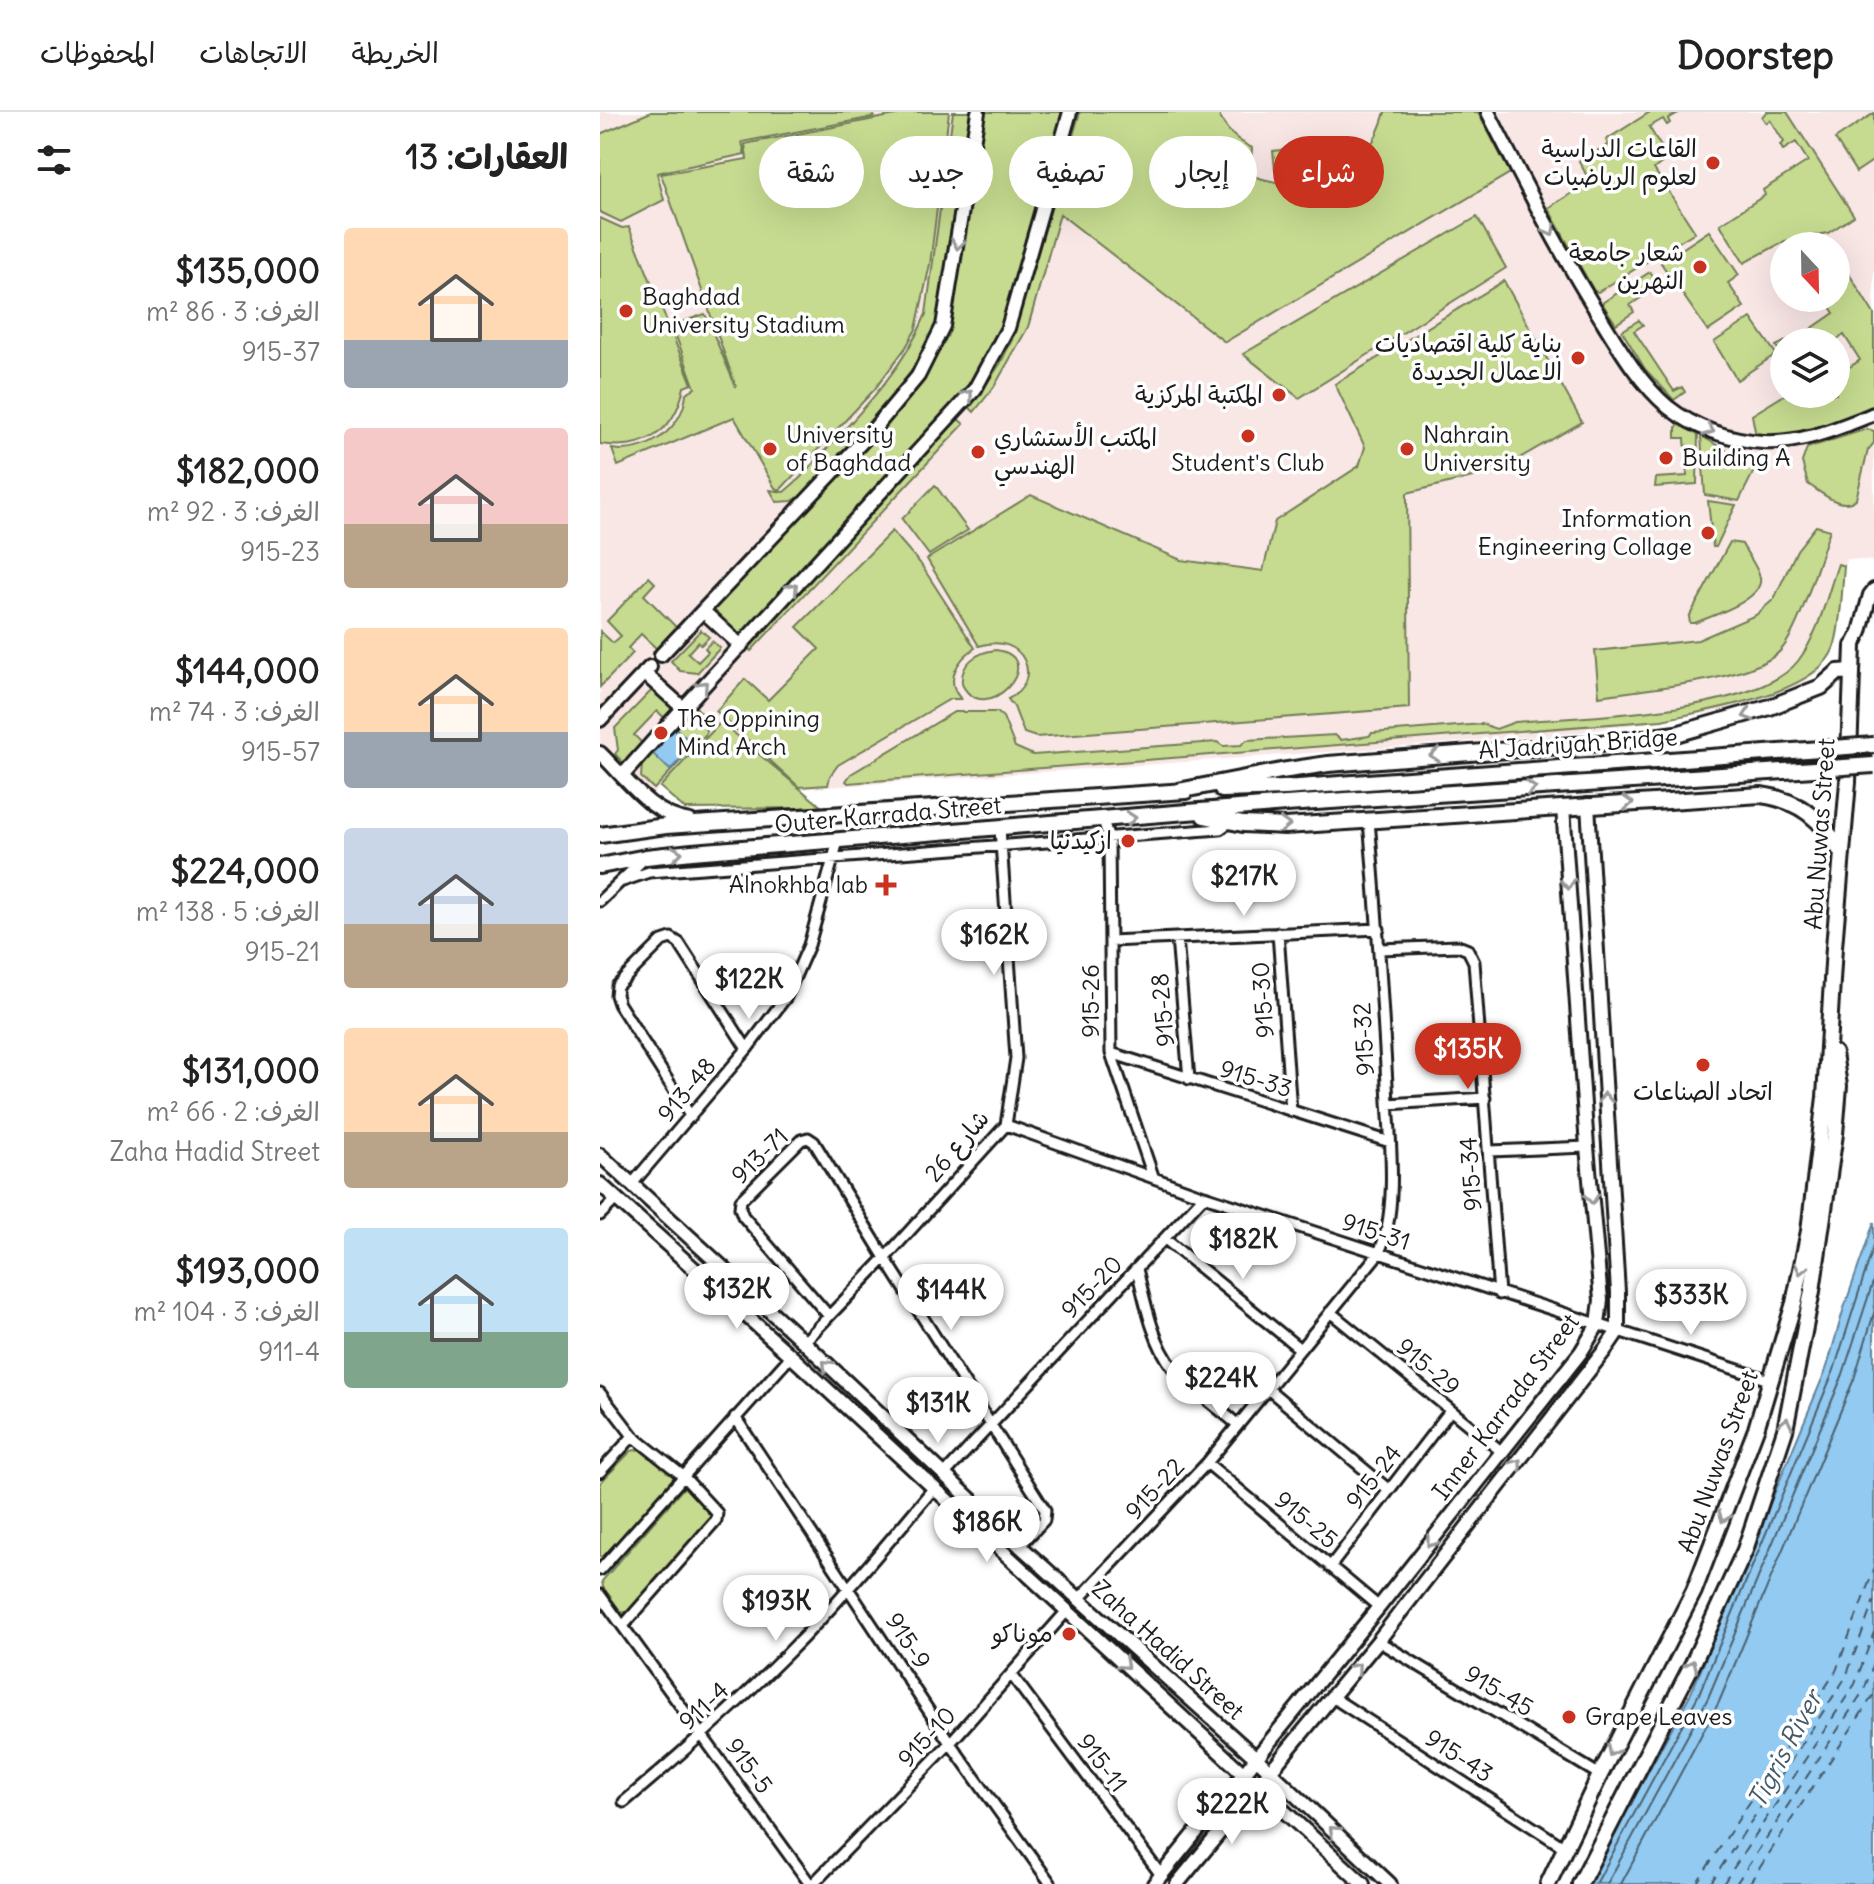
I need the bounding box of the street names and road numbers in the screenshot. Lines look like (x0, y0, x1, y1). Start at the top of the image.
street label: Al Jadriyah Bridge (1477, 721, 1679, 765)
street label: Abu Nuwas Street (1797, 737, 1841, 931)
street label: Outer Karrada Street (773, 789, 1003, 839)
street label: 915-30 (1244, 961, 1280, 1039)
street label: 915-26 (1075, 964, 1105, 1038)
street label: 915-28 (1144, 972, 1180, 1048)
street label: 915-32 (1346, 1001, 1380, 1077)
street label: 913-48 (651, 1051, 722, 1128)
street label: 915-33 (1216, 1053, 1296, 1103)
street label: شارع 26 (918, 1103, 997, 1189)
street label: 913-71 (725, 1121, 794, 1190)
street label: 915-34 (1452, 1136, 1488, 1212)
street label: 915-31 (1338, 1206, 1414, 1256)
street label: 915-20 (1054, 1249, 1128, 1324)
street label: Inner Karrada Street (1425, 1307, 1585, 1505)
street label: 915-29 (1391, 1331, 1467, 1401)
street label: Abu Nuwas Street (1670, 1366, 1764, 1557)
street label: 915-24 (1339, 1438, 1408, 1515)
street label: 915-22 (1118, 1451, 1190, 1525)
street label: 915-25 (1269, 1484, 1345, 1554)
street label: Zaha Hadid Street (1086, 1573, 1251, 1725)
street label: 915-9 (880, 1607, 938, 1674)
street label: 915-45 (1460, 1658, 1539, 1722)
street label: 911-4 (672, 1675, 734, 1736)
street label: 915-10 (891, 1700, 962, 1773)
street label: 915-43 (1420, 1722, 1499, 1788)
street label: 915-11 (1071, 1727, 1134, 1798)
street label: 915-5 (720, 1732, 780, 1799)

